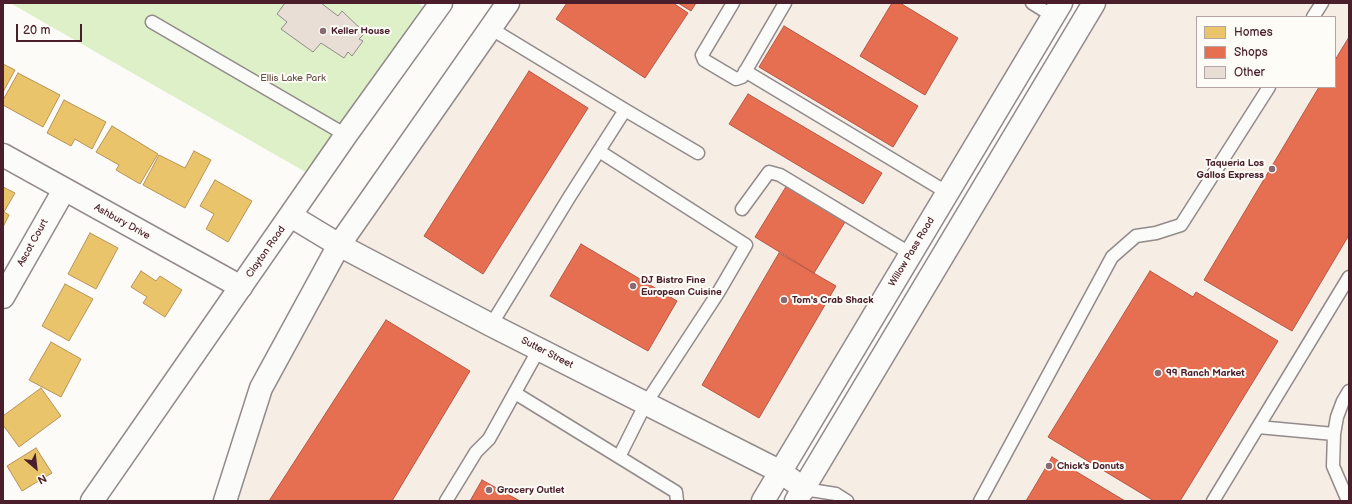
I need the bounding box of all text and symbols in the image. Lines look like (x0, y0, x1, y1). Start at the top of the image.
scale bar (18, 16, 84, 42)
legend (1196, 16, 1336, 88)
text: 20 m (23, 23, 50, 38)
place label: Keller House (331, 25, 390, 37)
text: Homes (1234, 25, 1273, 40)
marker: Keller House (318, 26, 328, 36)
text: Shops (1234, 45, 1268, 60)
text: Other (1234, 65, 1265, 80)
park label: Ellis Lake Park (260, 72, 326, 84)
place label: Taqueria Los Gallos Express (1197, 157, 1264, 180)
marker: Taqueria Los Gallos Express (1267, 164, 1277, 174)
street label: Ashbury Drive (92, 202, 152, 242)
street label: Willow Pass Road (887, 215, 937, 289)
street label: Ascot Court (15, 217, 51, 269)
street label: Clayton Road (244, 224, 288, 280)
place label: DJ Bistro Fine European Cuisine (641, 274, 722, 298)
marker: DJ Bistro Fine European Cuisine (628, 281, 638, 291)
place label: Tom's Crab Shack (792, 294, 873, 306)
marker: Tom's Crab Shack (779, 295, 789, 305)
street label: Sutter Street (519, 335, 575, 371)
place label: 99 Ranch Market (1166, 367, 1245, 379)
marker: 99 Ranch Market (1153, 368, 1163, 378)
north arrow (16, 448, 56, 488)
place label: Chick's Donuts (1057, 460, 1124, 472)
marker: Chick's Donuts (1044, 461, 1054, 471)
text: N (35, 471, 49, 487)
place label: Grocery Outlet (497, 484, 564, 496)
marker: Grocery Outlet (484, 485, 494, 495)

